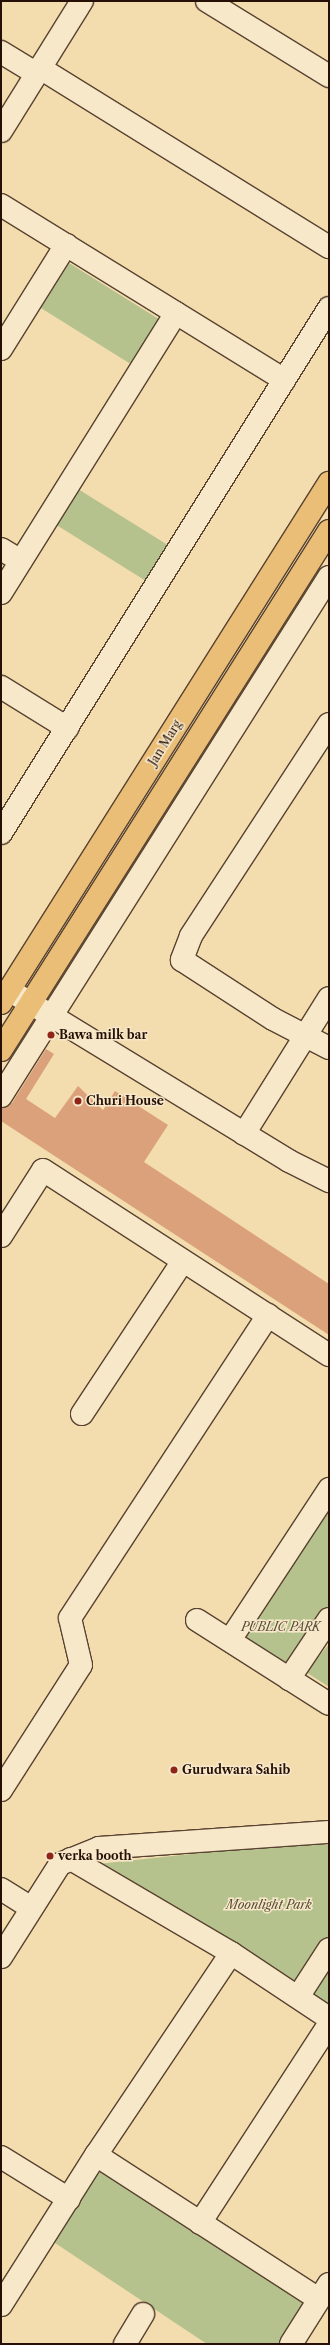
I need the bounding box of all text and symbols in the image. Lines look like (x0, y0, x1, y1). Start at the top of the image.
street label: Jan Marg (145, 718, 185, 768)
place label: Bawa milk bar (59, 1028, 148, 1042)
marker: Bawa milk bar (46, 1030, 56, 1040)
place label: Churi House (86, 1094, 164, 1108)
marker: Churi House (73, 1096, 83, 1106)
park label: PUBLIC PARK (241, 1620, 321, 1634)
place label: Gurudwara Sahib (182, 1763, 291, 1777)
marker: Gurudwara Sahib (169, 1765, 179, 1775)
place label: verka booth (58, 1849, 132, 1863)
marker: verka booth (45, 1851, 55, 1861)
park label: Moonlight Park (226, 1898, 312, 1912)

